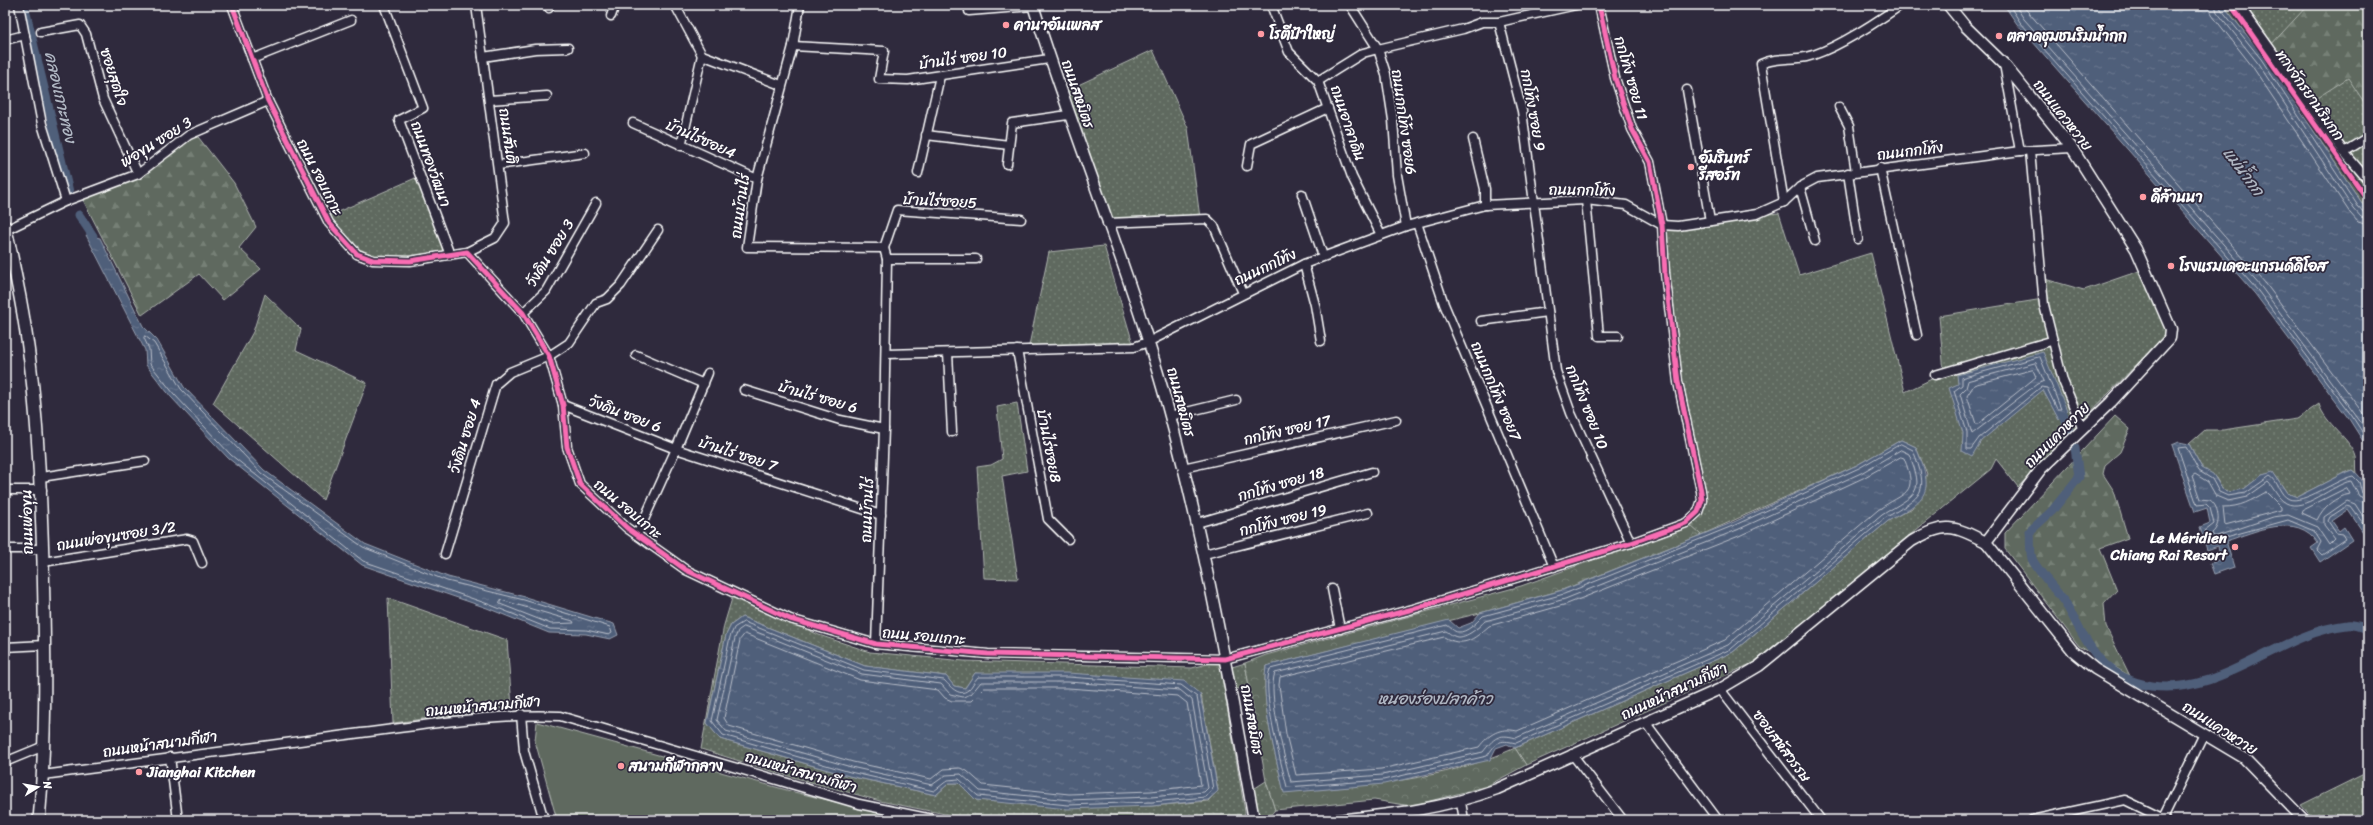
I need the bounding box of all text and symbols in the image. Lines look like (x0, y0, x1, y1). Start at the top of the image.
place label: คานาอันเพลส (1013, 12, 1104, 38)
marker: คานาอันเพลส (1001, 20, 1011, 30)
place label: โรตีป้าใหญ่ (1269, 21, 1337, 47)
place label: ตลาดชุมชนริมน้ำกก (2006, 23, 2127, 49)
marker: โรตีป้าใหญ่ (1256, 29, 1266, 39)
marker: ตลาดชุมชนริมน้ำกก (1994, 31, 2004, 41)
street label: กกโท้ง ซอย 11 (1607, 33, 1655, 123)
street label: บ้านไร่ ซอย 10 (917, 39, 1009, 77)
street label: ซอยสุดใจ (92, 44, 136, 110)
street label: ทางจักรยานริมกก (2269, 44, 2351, 146)
water label: คลองเกาะทอง (36, 49, 86, 148)
street label: ถนนสหมิตร (1054, 56, 1102, 133)
street label: กกโท้ง ซอย 9 (1513, 67, 1553, 153)
street label: ถนนกกโท้ง ซอย6 (1384, 68, 1424, 176)
street label: ถนนแควหวาย (2026, 73, 2100, 157)
street label: ถนนอาลาดิน (1323, 81, 1373, 165)
street label: ถนนสันติ (491, 106, 525, 167)
street label: พ่อขุน ซอย 3 (115, 110, 197, 174)
street label: บ้านไร่ซอย4 (662, 112, 740, 166)
street label: ถนนทองวัฒนา (403, 117, 459, 211)
street label: ถนน รอบเกาะ (289, 134, 351, 221)
street label: ถนนกกโท้ง (1875, 134, 1945, 168)
water label: แม่น้ำกก (2215, 140, 2273, 203)
place label: อัมรินทร์ รีสอร์ท (1698, 145, 1752, 188)
marker: อัมรินทร์ รีสอร์ท (1686, 162, 1696, 172)
street label: ถนนบ้านไร่ (723, 170, 758, 240)
street label: ถนนกกโท้ง (1548, 176, 1616, 204)
place label: ดีล้านนา (2150, 184, 2203, 210)
street label: บ้านไร่ซอย5 (902, 186, 978, 216)
marker: ดีล้านนา (2138, 192, 2148, 202)
street label: วังดิน ซอย 3 (519, 214, 581, 292)
street label: ถนนกกโท้ง (1229, 241, 1301, 293)
place label: โรงแรมเดอะแกรนด์ดิโอส (2179, 253, 2330, 279)
marker: โรงแรมเดอะแกรนด์ดิโอส (2166, 261, 2176, 271)
street label: ถนนกกโท้ง ซอย7 (1463, 337, 1529, 446)
street label: กกโท้ง ซอย 10 (1558, 361, 1616, 453)
street label: ถนนสหมิตร (1159, 364, 1203, 441)
street label: บ้านไร่ ซอย 6 (775, 373, 861, 421)
street label: วังดิน ซอย 6 (585, 388, 665, 440)
street label: วังดิน ซอย 4 (441, 395, 489, 477)
street label: ถนนแควหวาย (2018, 395, 2097, 474)
street label: บ้านไร่ซอย8 (1029, 407, 1069, 485)
street label: กกโท้ง ซอย 17 (1241, 407, 1335, 453)
street label: บ้านไร่ ซอย 7 (695, 429, 782, 479)
street label: กกโท้ง ซอย 18 (1235, 459, 1327, 509)
street label: ถนน รอบเกาะ (588, 472, 669, 546)
street label: ถนนบ้านไร่ (853, 475, 881, 543)
street label: ถนนพ่อขุน (13, 489, 41, 555)
street label: กกโท้ง ซอย 19 (1236, 497, 1330, 543)
street label: ถนนพ่อขุนซอย 3/2 (54, 514, 178, 558)
place label: Le Méridien Chiang Rai Resort (2110, 525, 2228, 568)
marker: Le Méridien Chiang Rai Resort (2230, 542, 2240, 552)
street label: ถนน รอบเกาะ (881, 619, 968, 653)
street label: ถนนหน้าสนามกีฬา (1616, 655, 1732, 727)
street label: ถนนสหมิตร (1233, 682, 1271, 759)
water label: หนองร่องปลาค้าว (1378, 684, 1494, 713)
street label: ถนนหน้าสนามกีฬา (424, 688, 542, 724)
street label: ถนนแควหวาย (2177, 694, 2263, 762)
street label: ซอยสหัสวรรษ (1746, 704, 1818, 788)
street label: ถนนหน้าสนามกีฬา (101, 723, 219, 765)
street label: ถนนหน้าสนามกีฬา (742, 744, 860, 800)
place label: สนามกีฬากลาง (628, 753, 723, 779)
place label: Jianghai Kitchen (146, 759, 256, 785)
marker: สนามกีฬากลาง (616, 761, 626, 771)
north arrow (18, 767, 58, 807)
marker: Jianghai Kitchen (134, 767, 144, 777)
text: N (37, 779, 57, 791)

